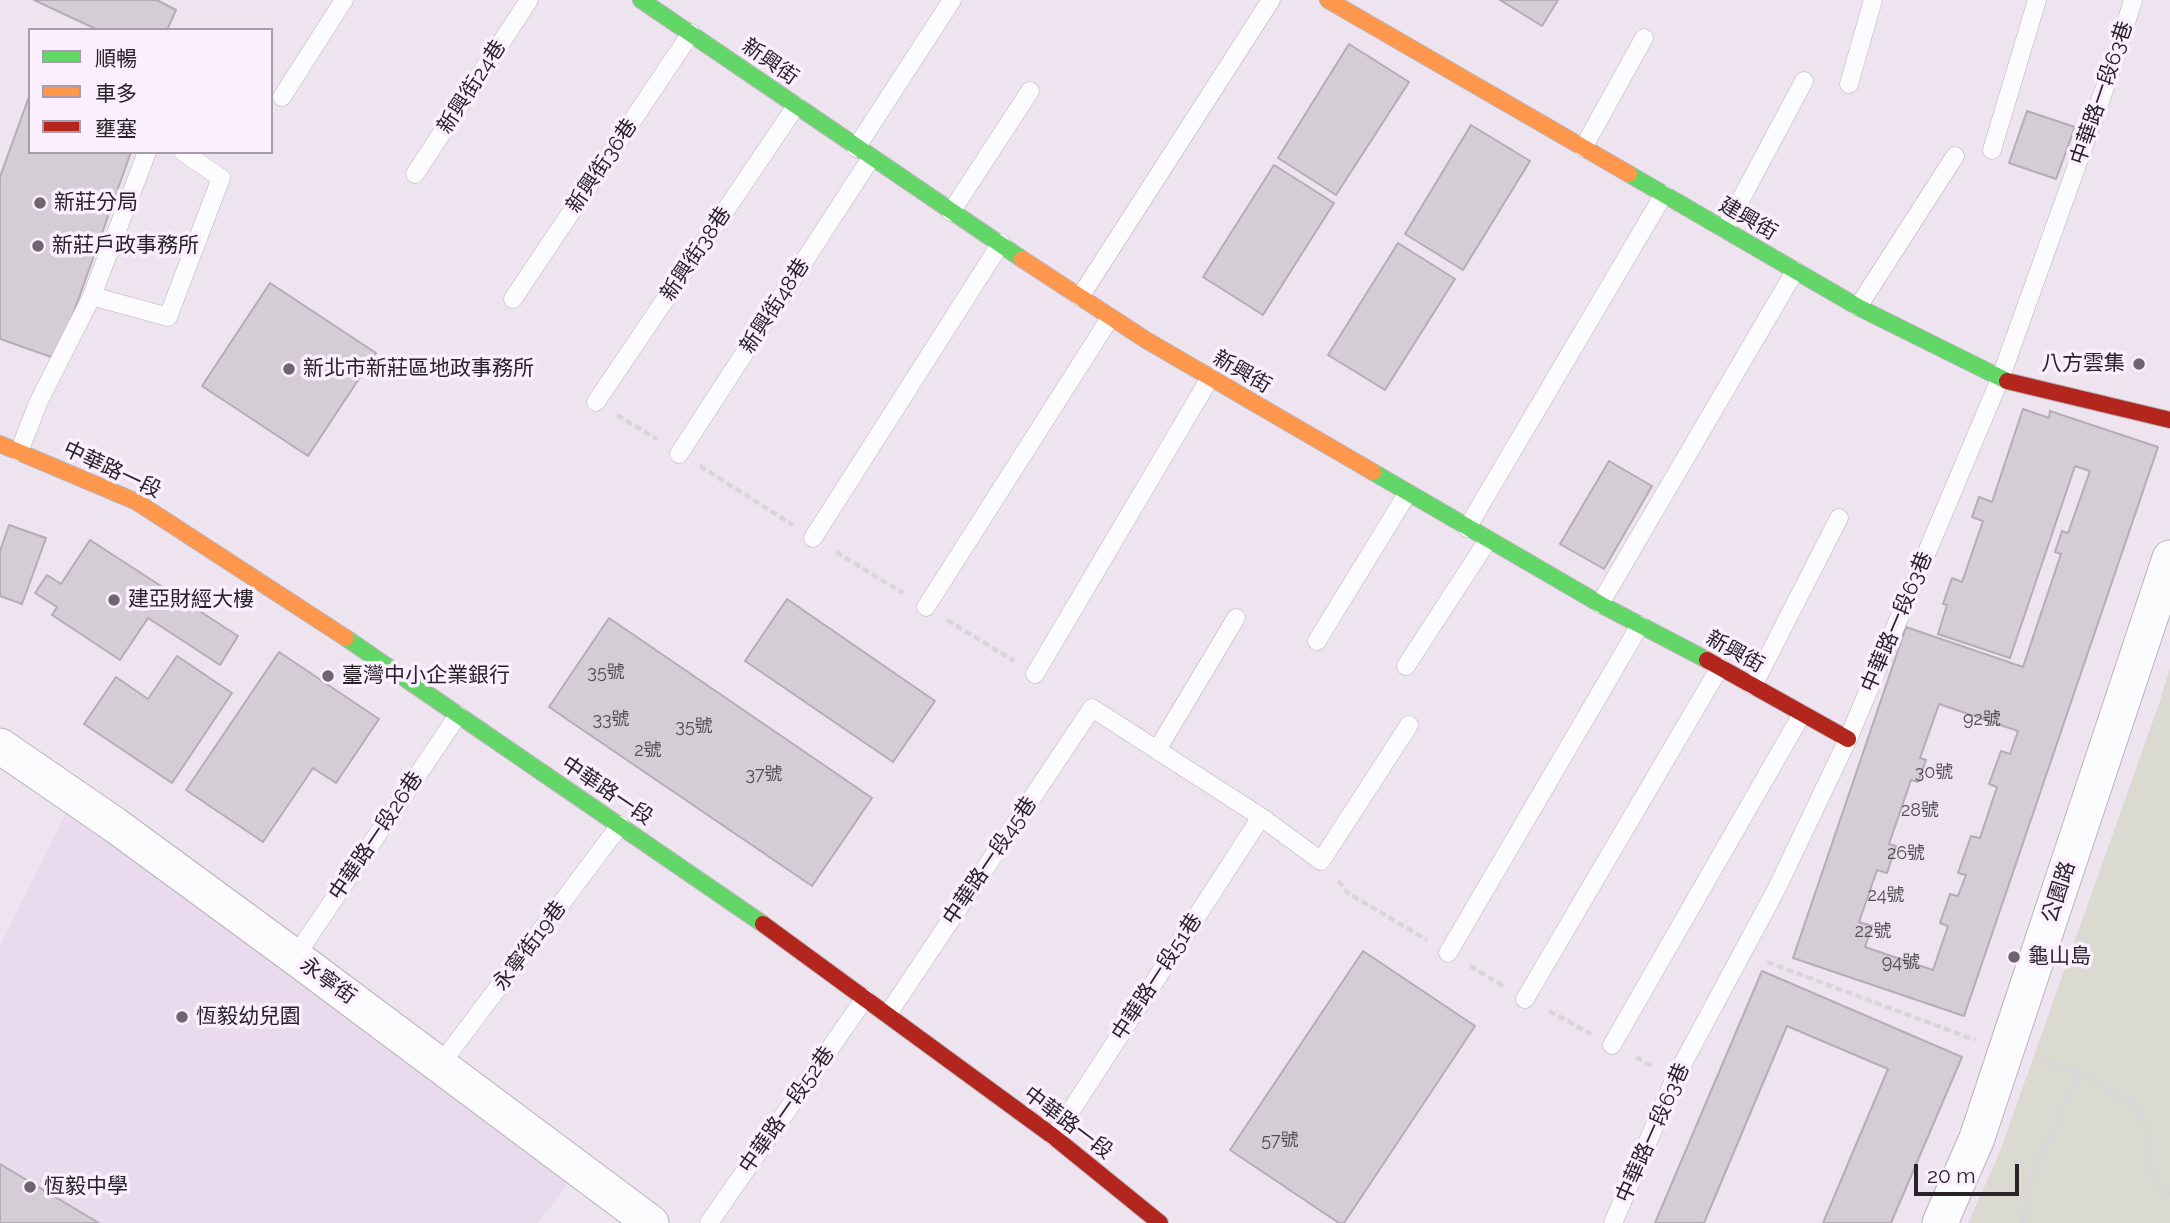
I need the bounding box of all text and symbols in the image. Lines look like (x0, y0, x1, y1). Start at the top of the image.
street label: 中華路一段63巷 (2066, 18, 2138, 168)
legend (28, 28, 273, 154)
street label: 新興街 (737, 34, 803, 90)
street label: 新興街24巷 (432, 36, 512, 138)
text: 順暢 (95, 46, 137, 71)
text: 車多 (95, 81, 137, 106)
street label: 新興街36巷 (561, 114, 643, 218)
text: 壅塞 (95, 116, 137, 141)
place label: 新莊分局 (54, 190, 138, 216)
street label: 建興街 (1714, 192, 1782, 246)
marker: 新莊分局 (32, 195, 48, 211)
street label: 新興街38巷 (655, 202, 737, 306)
place label: 新莊戶政事務所 (52, 233, 199, 259)
marker: 新莊戶政事務所 (30, 238, 46, 254)
street label: 新興街48巷 (735, 254, 815, 358)
street label: 新興街 (1208, 345, 1276, 399)
place label: 八方雲集 (2041, 351, 2125, 377)
place label: 新北市新莊區地政事務所 (303, 356, 534, 382)
marker: 八方雲集 (2131, 356, 2147, 372)
marker: 新北市新莊區地政事務所 (281, 361, 297, 377)
street label: 中華路一段 (59, 436, 165, 504)
street label: 中華路一段63巷 (1856, 548, 1938, 696)
place label: 建亞財經大樓 (128, 587, 254, 613)
marker: 建亞財經大樓 (106, 592, 122, 608)
street label: 新興街 (1701, 626, 1769, 678)
house number: 35號 (587, 662, 625, 684)
place label: 臺灣中小企業銀行 (342, 663, 510, 689)
marker: 臺灣中小企業銀行 (320, 668, 336, 684)
house number: 33號 (592, 709, 630, 731)
house number: 92號 (1963, 709, 2001, 731)
house number: 35號 (675, 716, 713, 738)
house number: 2號 (634, 740, 662, 762)
street label: 中華路一段 (556, 751, 658, 831)
house number: 30號 (1915, 762, 1953, 784)
house number: 37號 (745, 764, 783, 786)
street label: 中華路一段26巷 (324, 767, 428, 905)
street label: 中華路一段45巷 (938, 792, 1042, 930)
house number: 28號 (1901, 800, 1939, 822)
house number: 26號 (1887, 843, 1925, 865)
street label: 公園路 (2037, 858, 2081, 926)
house number: 24號 (1867, 885, 1905, 907)
street label: 永寧街19巷 (488, 896, 572, 996)
street label: 中華路一段51巷 (1107, 909, 1207, 1045)
house number: 22號 (1855, 921, 1891, 943)
place label: 龜山島 (2028, 944, 2091, 970)
marker: 龜山島 (2006, 949, 2022, 965)
street label: 永寧街 (295, 952, 361, 1010)
house number: 94號 (1882, 952, 1920, 974)
place label: 恆毅幼兒園 (196, 1004, 301, 1030)
marker: 恆毅幼兒園 (174, 1009, 190, 1025)
street label: 中華路一段52巷 (734, 1042, 840, 1178)
street label: 中華路一段63巷 (1611, 1059, 1695, 1207)
street label: 中華路一段 (1018, 1081, 1118, 1165)
house number: 57號 (1261, 1130, 1299, 1152)
scale bar (1918, 1150, 2023, 1194)
text: 20 m (1927, 1163, 1975, 1188)
place label: 恆毅中學 (44, 1174, 128, 1200)
marker: 恆毅中學 (22, 1179, 38, 1195)

